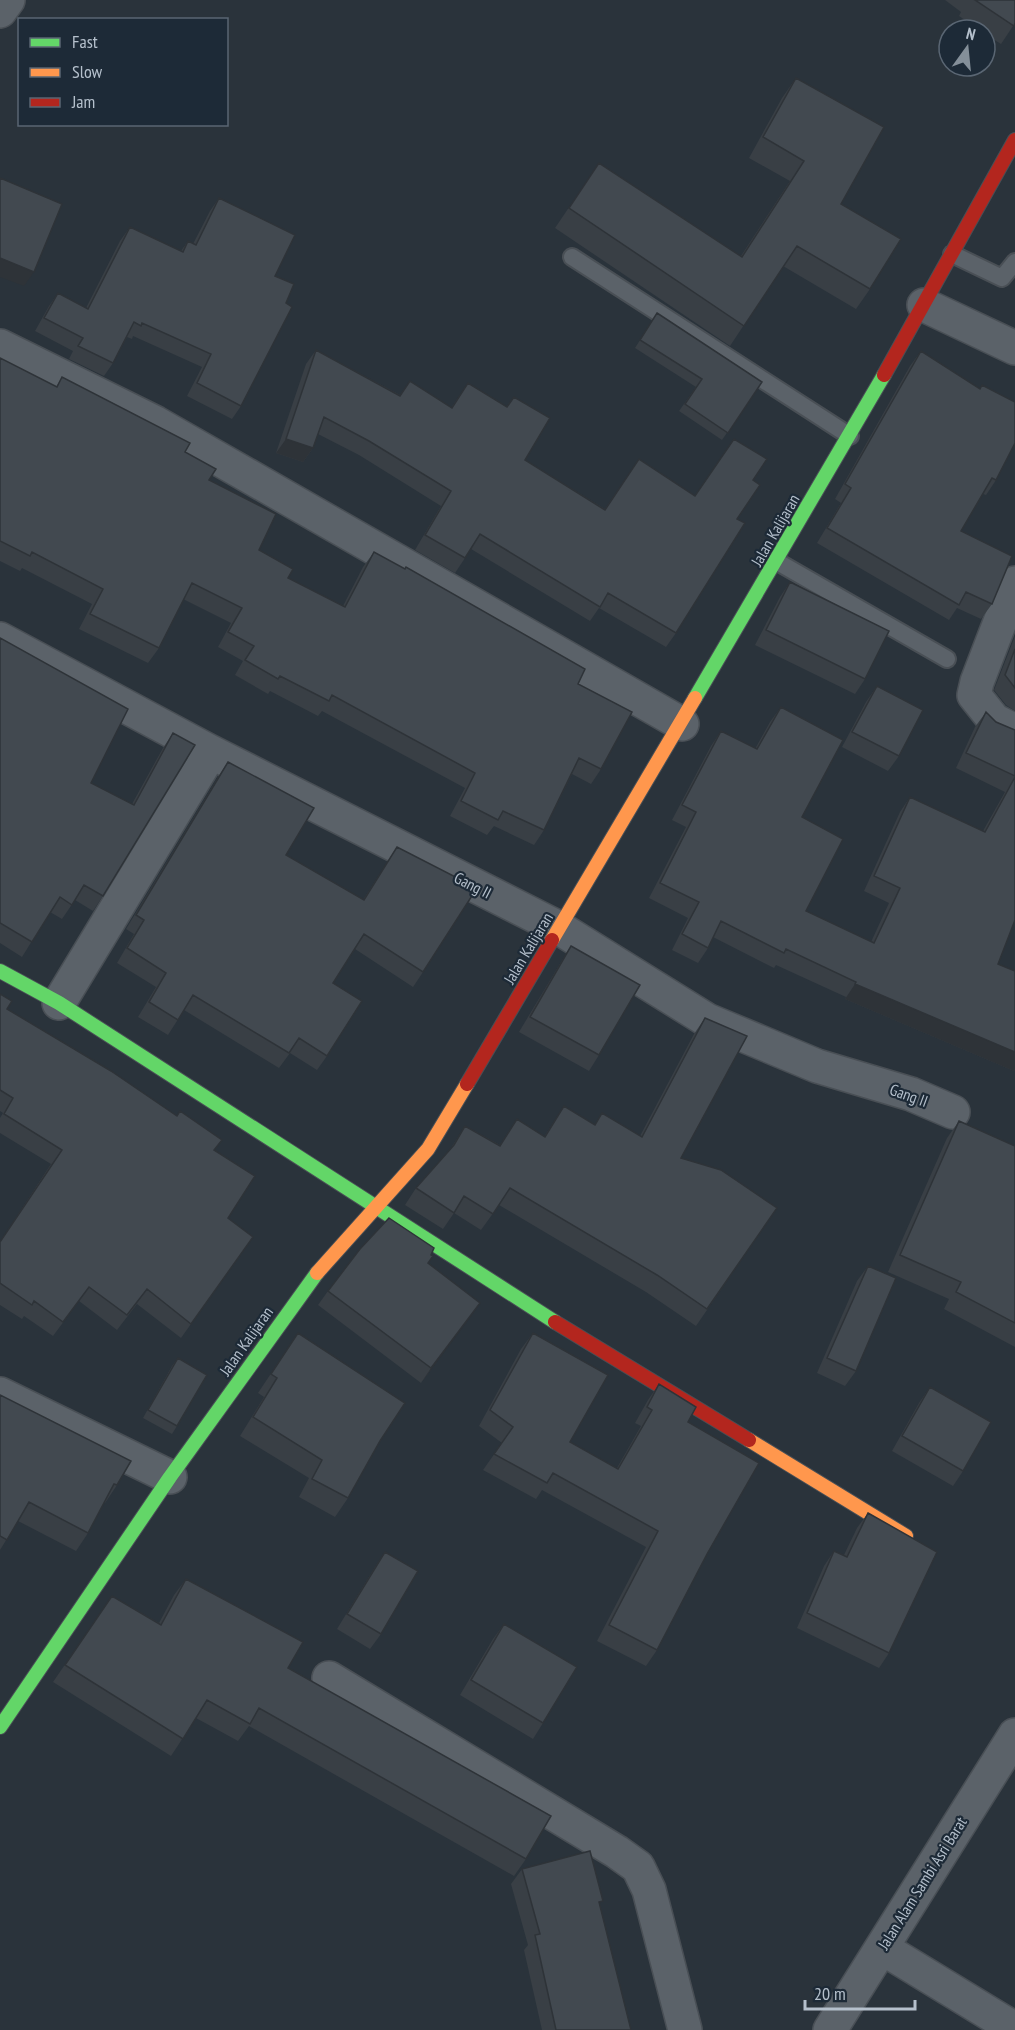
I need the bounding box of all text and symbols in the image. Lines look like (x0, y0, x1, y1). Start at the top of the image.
legend (18, 18, 228, 126)
north arrow (937, 18, 997, 78)
text: N (964, 23, 978, 44)
text: Fast (72, 30, 98, 53)
text: Slow (72, 60, 103, 83)
text: Jam (71, 90, 95, 113)
street label: Jalan Kalijaran (746, 491, 804, 570)
street label: Gang II (451, 867, 495, 903)
street label: Jalan Kalijaran (498, 909, 557, 988)
street label: Gang II (887, 1079, 931, 1111)
street label: Jalan Kalijaran (214, 1303, 277, 1380)
street label: Jalan Alam Sambi Asri Barat (873, 1813, 971, 1954)
scale bar (805, 1973, 914, 2011)
text: 20 m (814, 1982, 846, 2005)

